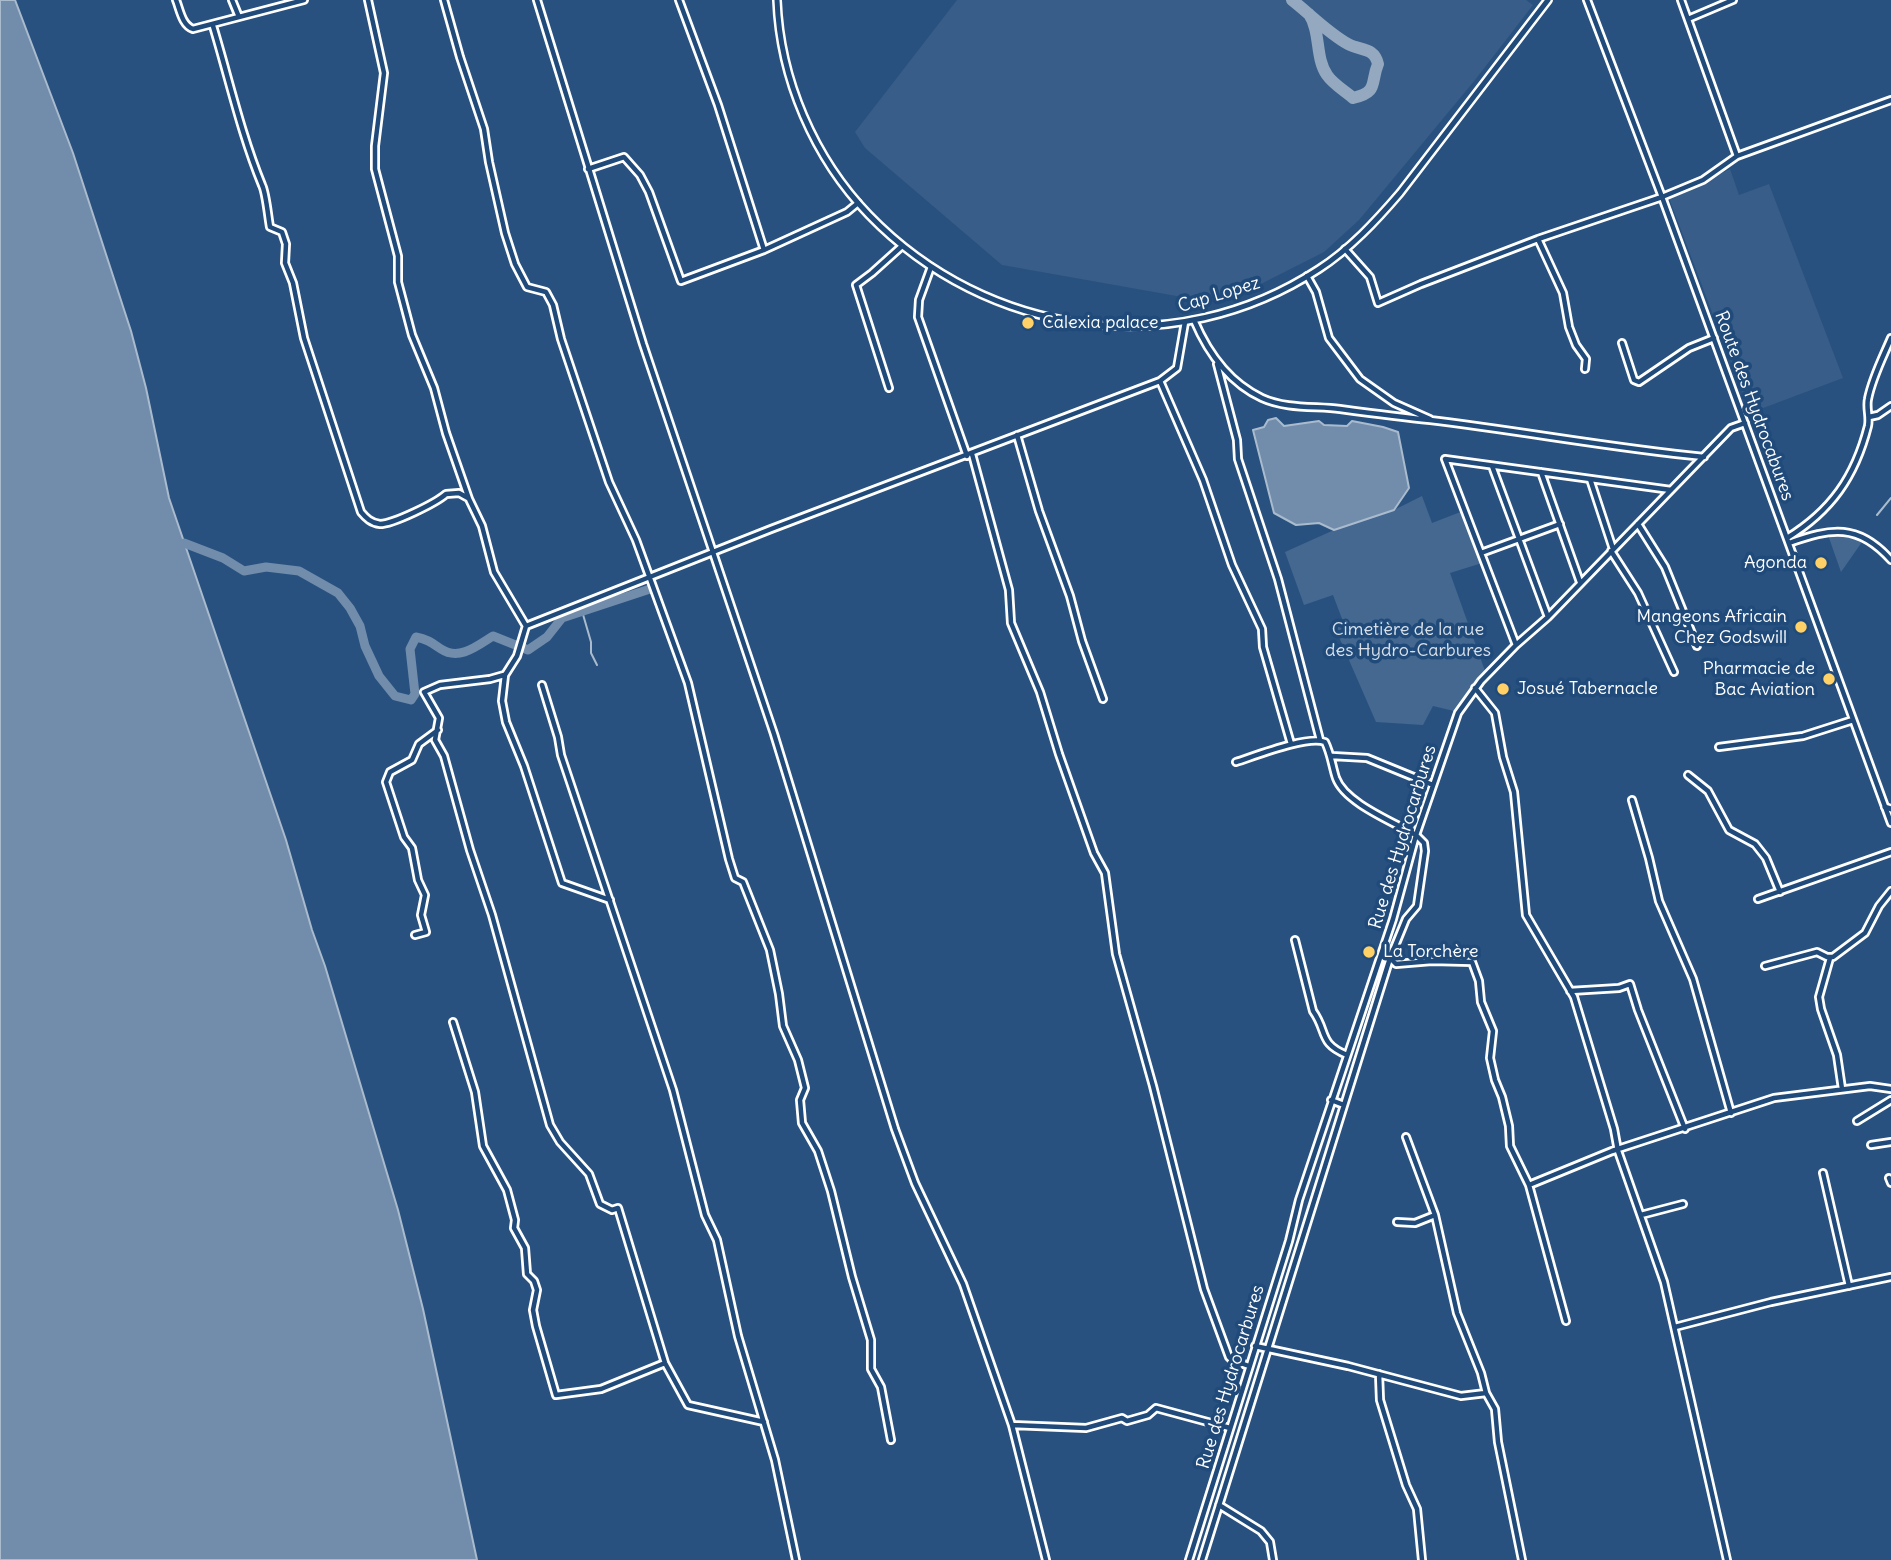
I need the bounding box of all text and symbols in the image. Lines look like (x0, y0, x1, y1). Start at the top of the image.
street label: Cap Lopez (1175, 272, 1263, 318)
street label: Route des Hydrocabures (1710, 308, 1798, 504)
place label: Calexia palace (1042, 312, 1158, 334)
marker: Calexia palace (1020, 315, 1036, 331)
place label: Agonda (1744, 552, 1807, 574)
marker: Agonda (1813, 555, 1829, 571)
place label: Mangeons Africain Chez Godswill (1637, 606, 1787, 648)
park label: Cimetière de la rue des Hydro-Carbures (1325, 619, 1491, 662)
marker: Mangeons Africain Chez Godswill (1793, 619, 1809, 635)
place label: Pharmacie de Bac Aviation (1703, 658, 1815, 700)
marker: Pharmacie de Bac Aviation (1821, 671, 1837, 687)
place label: Josué Tabernacle (1517, 678, 1658, 700)
marker: Josué Tabernacle (1495, 681, 1511, 697)
street label: Rue des Hydrocarbures (1365, 742, 1441, 932)
place label: La Torchère (1383, 941, 1479, 963)
marker: La Torchère (1361, 944, 1377, 960)
street label: Rue des Hydrocarbures (1193, 1282, 1269, 1472)

